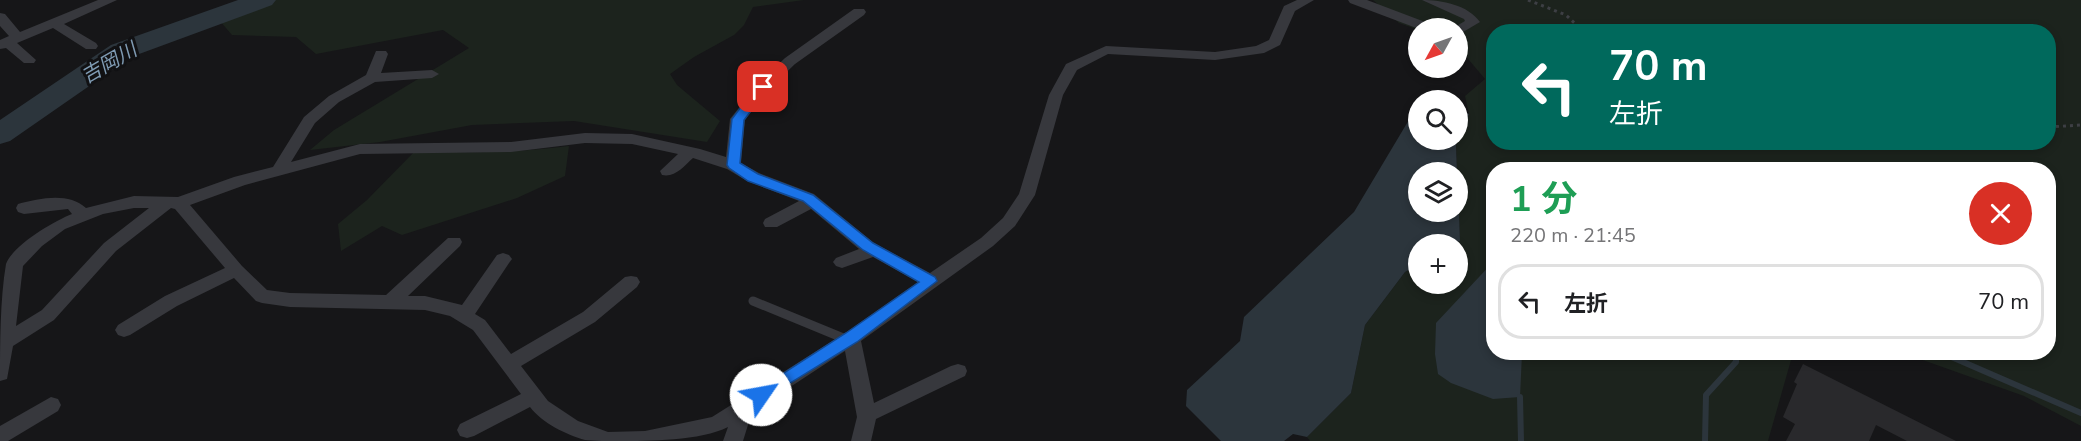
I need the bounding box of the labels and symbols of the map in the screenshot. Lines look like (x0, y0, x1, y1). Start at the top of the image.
north arrow (1408, 18, 1468, 78)
water label: 吉岡川 (76, 35, 143, 90)
pin (737, 61, 788, 112)
position arrow (729, 363, 793, 427)

